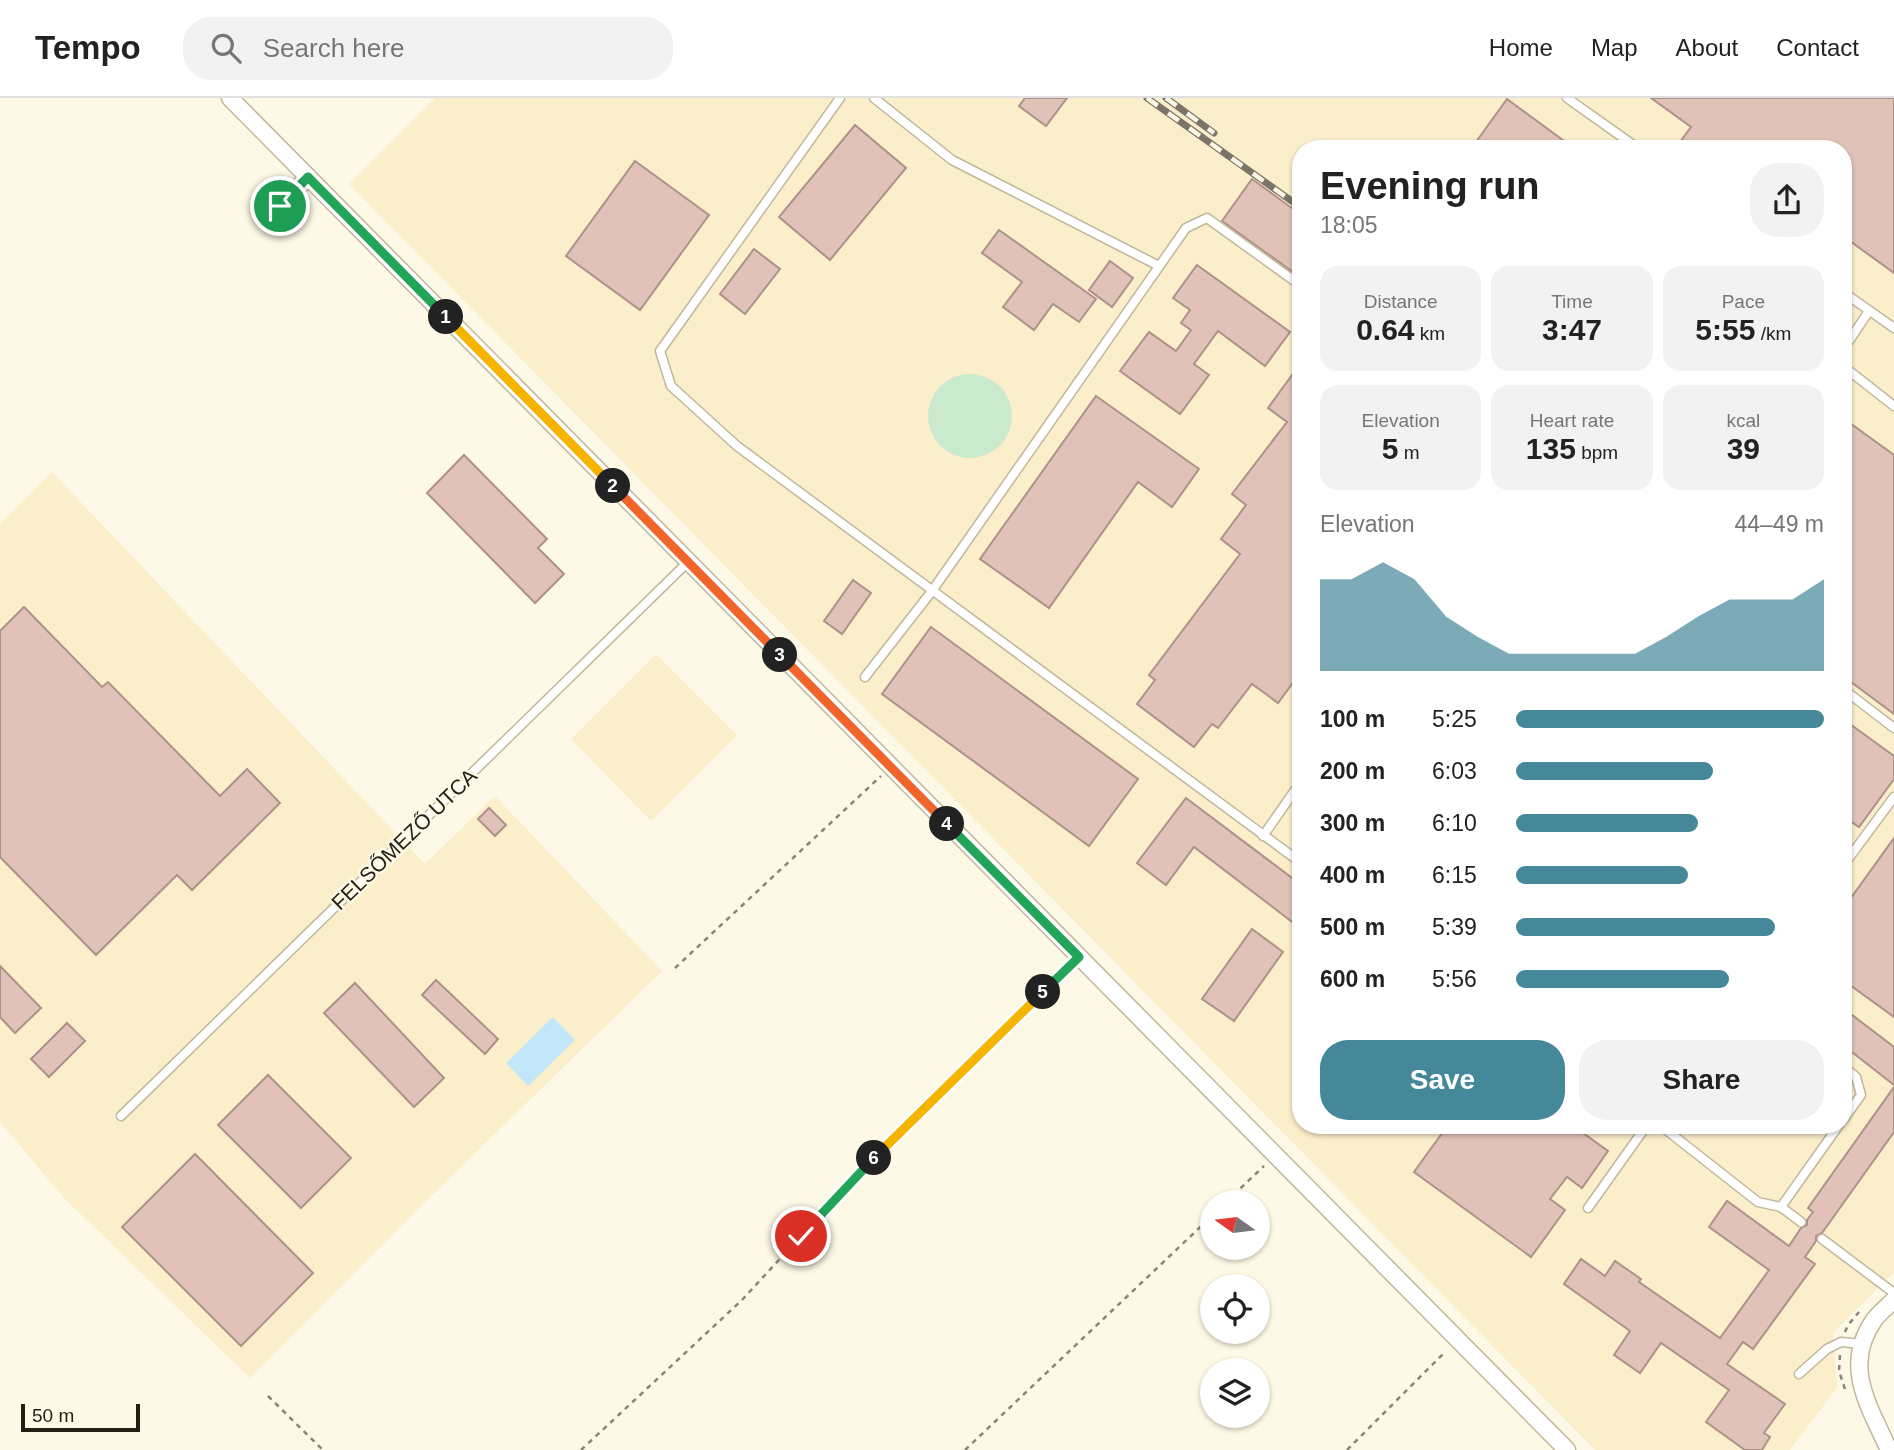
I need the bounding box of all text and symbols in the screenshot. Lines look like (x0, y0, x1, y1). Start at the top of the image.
search box (183, 17, 673, 80)
text: Tempo (35, 29, 141, 66)
icon: search (207, 29, 245, 67)
text: Search here (263, 33, 404, 63)
text: Home (1489, 34, 1553, 61)
text: Map (1591, 34, 1638, 61)
text: About (1676, 34, 1738, 61)
text: Contact (1776, 34, 1859, 61)
button: share (1750, 163, 1824, 237)
text: Evening run (1320, 165, 1540, 207)
pin (250, 176, 310, 236)
icon: arrive (261, 187, 299, 225)
text: 18:05 (1320, 212, 1378, 238)
text: Distance (1364, 291, 1438, 312)
text: Time (1551, 291, 1593, 312)
text: Pace (1722, 291, 1765, 312)
pin: 1 (428, 300, 464, 334)
text: 1 (440, 306, 451, 327)
text: 0.64 (1356, 313, 1415, 346)
text: 3:47 (1542, 313, 1602, 346)
text: 5:55 (1695, 313, 1755, 346)
text: km (1415, 323, 1445, 344)
text: /km (1755, 323, 1791, 344)
text: Elevation (1362, 410, 1440, 431)
text: Heart rate (1530, 410, 1614, 431)
text: kcal (1726, 410, 1760, 431)
text: 5 (1382, 432, 1398, 465)
text: 135 (1526, 432, 1576, 465)
text: 39 (1727, 432, 1760, 465)
text: m (1398, 442, 1420, 463)
text: bpm (1576, 442, 1618, 463)
pin: 2 (596, 468, 630, 504)
text: 2 (607, 475, 618, 496)
text: Elevation (1320, 511, 1415, 537)
text: 44–49 m (1734, 511, 1824, 537)
pin: 3 (762, 638, 798, 672)
text: 3 (774, 644, 785, 665)
text: 100 m (1320, 706, 1385, 732)
text: 5:25 (1432, 706, 1477, 732)
text: 200 m (1320, 758, 1385, 784)
text: 6:03 (1432, 758, 1477, 784)
street label: FELSŐMEZŐ UTCA (327, 764, 481, 914)
pin: 4 (930, 806, 964, 842)
text: 300 m (1320, 810, 1385, 836)
text: 6:10 (1432, 810, 1477, 836)
text: 4 (941, 813, 952, 834)
text: 400 m (1320, 862, 1385, 888)
text: 6:15 (1432, 862, 1477, 888)
text: 500 m (1320, 914, 1385, 940)
text: 5:39 (1432, 914, 1477, 940)
text: 600 m (1320, 966, 1385, 992)
text: 5:56 (1432, 966, 1477, 992)
pin: 5 (1026, 974, 1060, 1010)
text: 5 (1037, 981, 1048, 1002)
button: Save (1320, 1040, 1565, 1120)
button: Share (1579, 1040, 1824, 1120)
pin: 6 (856, 1140, 892, 1176)
text: 6 (868, 1147, 879, 1168)
north arrow (1200, 1190, 1270, 1260)
map controls (1200, 1190, 1270, 1428)
pin (771, 1206, 831, 1266)
icon: check (782, 1217, 820, 1255)
button: locate (1200, 1274, 1270, 1344)
button: layers (1200, 1358, 1270, 1428)
scale bar (21, 1401, 140, 1433)
text: 50 m (32, 1405, 74, 1426)

